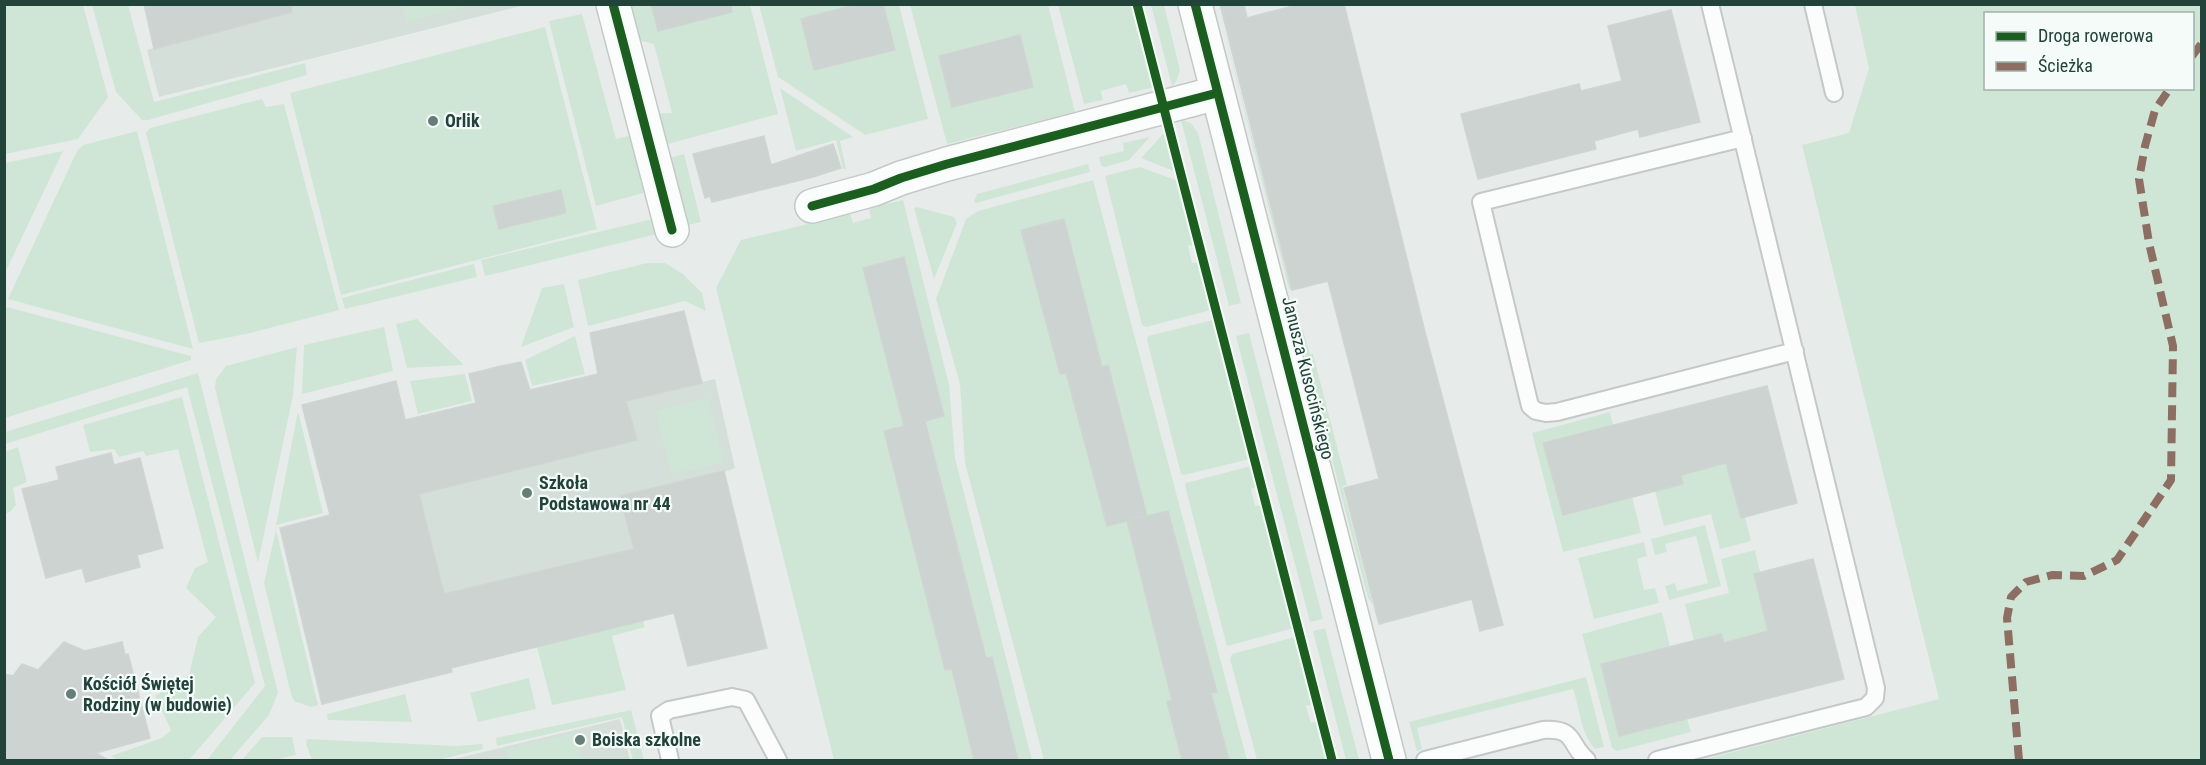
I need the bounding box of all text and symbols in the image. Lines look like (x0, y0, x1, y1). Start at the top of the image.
legend (1984, 12, 2194, 90)
text: Droga rowerowa (2038, 25, 2153, 46)
text: Ścieżka (2038, 55, 2093, 76)
place label: Orlik (445, 110, 480, 131)
marker: Orlik (426, 114, 440, 128)
street label: Janusza Kusocińskiego (1278, 294, 1339, 462)
place label: Szkoła Podstawowa nr 44 (539, 472, 671, 514)
marker: Szkoła Podstawowa nr 44 (520, 486, 534, 500)
place label: Kościół Świętej Rodziny (w budowie) (83, 673, 232, 716)
marker: Kościół Świętej Rodziny (w budowie) (64, 687, 78, 701)
place label: Boiska szkolne (592, 729, 701, 750)
marker: Boiska szkolne (573, 733, 587, 747)

